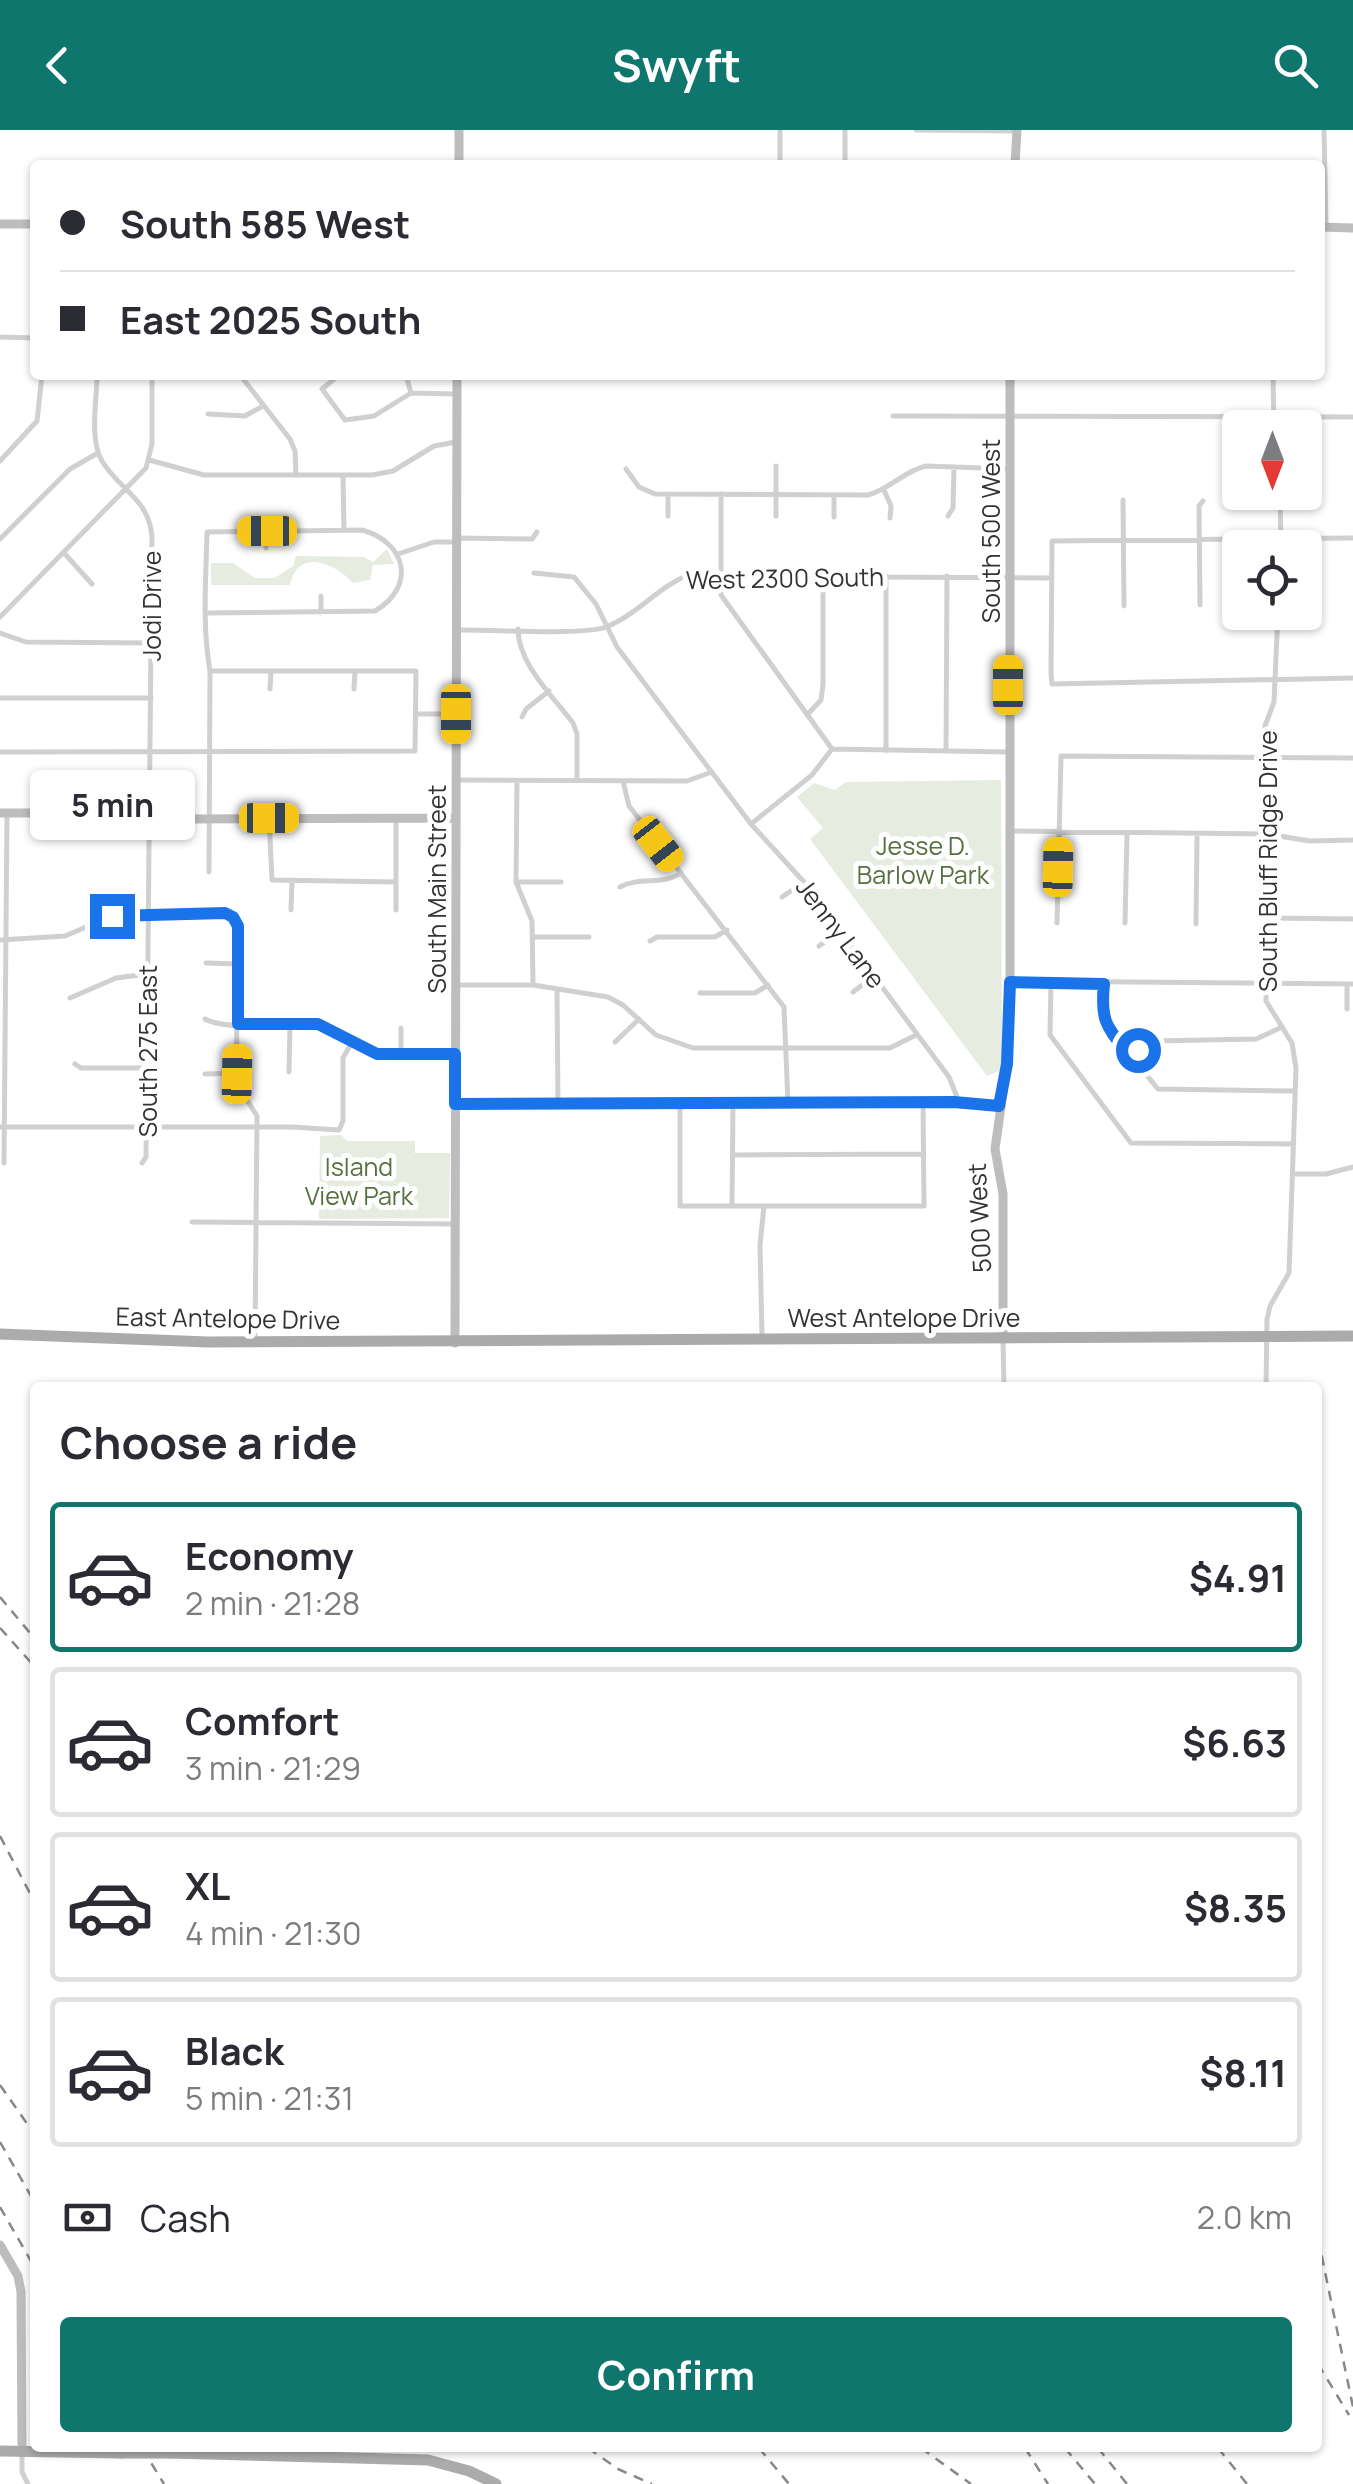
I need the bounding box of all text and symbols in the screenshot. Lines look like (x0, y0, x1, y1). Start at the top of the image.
text: Swyft (612, 34, 741, 96)
icon: back (30, 38, 85, 93)
icon: search (1268, 38, 1323, 93)
text: South 585 West (120, 197, 410, 249)
text: East 2025 South (120, 293, 421, 345)
north arrow (1222, 410, 1322, 510)
map controls (1222, 410, 1322, 630)
street label: South 500 West (973, 439, 1008, 623)
car (237, 516, 297, 546)
button: locate (1222, 530, 1322, 630)
street label: Jodi Drive (134, 551, 169, 661)
street label: West 2300 South (686, 559, 884, 597)
car (993, 655, 1023, 715)
car (441, 684, 471, 744)
street label: South Bluff Ridge Drive (1250, 730, 1285, 992)
callout: 5 min (29, 771, 194, 841)
text: 5 min (71, 783, 154, 827)
street label: South Main Street (419, 785, 454, 993)
car (239, 803, 299, 833)
car (628, 811, 688, 877)
park label: Jesse D. Barlow Park (857, 828, 990, 892)
car (1042, 837, 1074, 897)
street label: Jenny Lane (788, 871, 894, 995)
route end (90, 894, 135, 939)
street label: South 275 East (130, 965, 165, 1137)
route start (1116, 1028, 1161, 1073)
car (221, 1044, 253, 1104)
park label: Island View Park (305, 1149, 414, 1213)
street label: 500 West (959, 1162, 999, 1274)
street label: East Antelope Drive (115, 1299, 341, 1337)
street label: West Antelope Drive (788, 1300, 1020, 1335)
text: Choose a ride (60, 1411, 357, 1473)
text: Economy (185, 1529, 354, 1581)
icon: car (65, 1532, 155, 1622)
text: $4.91 (1189, 1551, 1287, 1603)
text: 2 min · 21:28 (185, 1581, 360, 1625)
text: Comfort (185, 1694, 339, 1746)
icon: car (65, 1697, 155, 1787)
text: $6.63 (1182, 1716, 1287, 1768)
text: 3 min · 21:29 (185, 1746, 361, 1790)
text: XL (185, 1859, 230, 1911)
icon: car (65, 1862, 155, 1952)
text: $8.35 (1184, 1881, 1287, 1933)
text: 4 min · 21:30 (185, 1911, 361, 1955)
text: Black (185, 2024, 284, 2076)
icon: car (65, 2027, 155, 2117)
text: $8.11 (1200, 2046, 1287, 2098)
text: 5 min · 21:31 (185, 2076, 354, 2120)
icon: cash (60, 2190, 115, 2245)
text: Cash (140, 2191, 231, 2243)
text: 2.0 km (1197, 2195, 1292, 2239)
button: Confirm (60, 2317, 1292, 2432)

